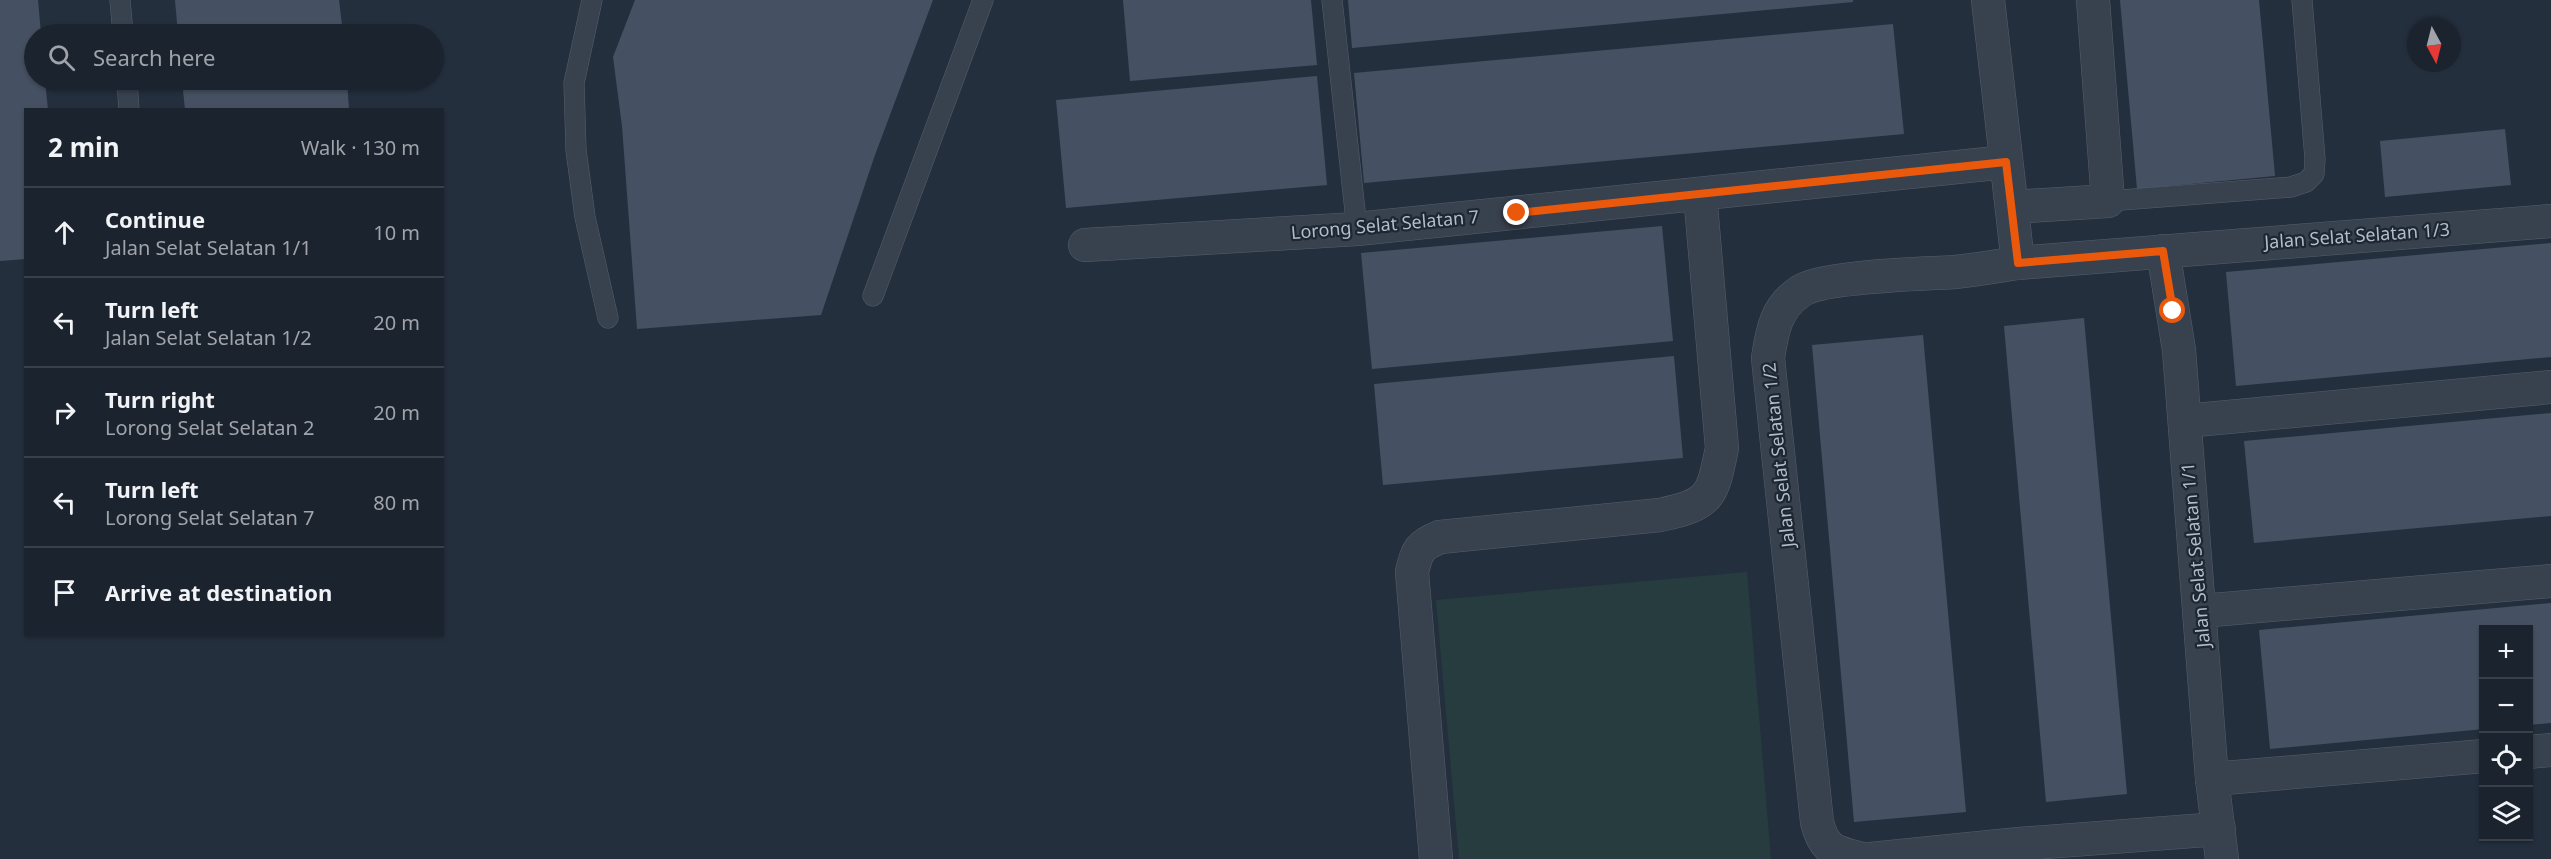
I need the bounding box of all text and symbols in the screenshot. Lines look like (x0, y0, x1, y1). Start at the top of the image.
north arrow (2407, 18, 2461, 72)
search box (24, 24, 444, 90)
icon: search (45, 41, 78, 74)
text: Search here (93, 42, 215, 72)
text: 2 min (48, 129, 120, 165)
text: Walk · 130 m (301, 134, 420, 161)
route end (1503, 199, 1529, 225)
text: Continue (105, 204, 205, 234)
street label: Lorong Selat Selatan 7 (1290, 204, 1480, 244)
icon: ahead (48, 216, 81, 249)
street label: Jalan Selat Selatan 1/3 (2261, 217, 2451, 254)
text: 10 m (373, 219, 420, 246)
text: Jalan Selat Selatan 1/1 (105, 234, 312, 261)
text: Turn left (105, 294, 199, 324)
route start (2159, 297, 2185, 323)
icon: left (48, 306, 81, 339)
text: 20 m (373, 309, 420, 336)
text: Jalan Selat Selatan 1/2 (105, 324, 312, 351)
street label: Jalan Selat Selatan 1/2 (1756, 361, 1800, 551)
text: Turn right (105, 384, 215, 414)
icon: right (48, 396, 81, 429)
text: 20 m (373, 399, 420, 426)
text: Lorong Selat Selatan 2 (105, 414, 315, 441)
street label: Jalan Selat Selatan 1/1 (2175, 461, 2215, 651)
text: Turn left (105, 474, 199, 504)
icon: left (48, 486, 81, 519)
text: 80 m (373, 489, 420, 516)
text: Lorong Selat Selatan 7 (105, 504, 315, 531)
icon: arrive (48, 576, 81, 609)
text: Arrive at destination (105, 577, 332, 607)
map controls (2479, 625, 2533, 841)
button: + (2479, 625, 2533, 679)
button: − (2479, 679, 2533, 733)
button: locate (2479, 733, 2533, 787)
button: layers (2479, 787, 2533, 841)

